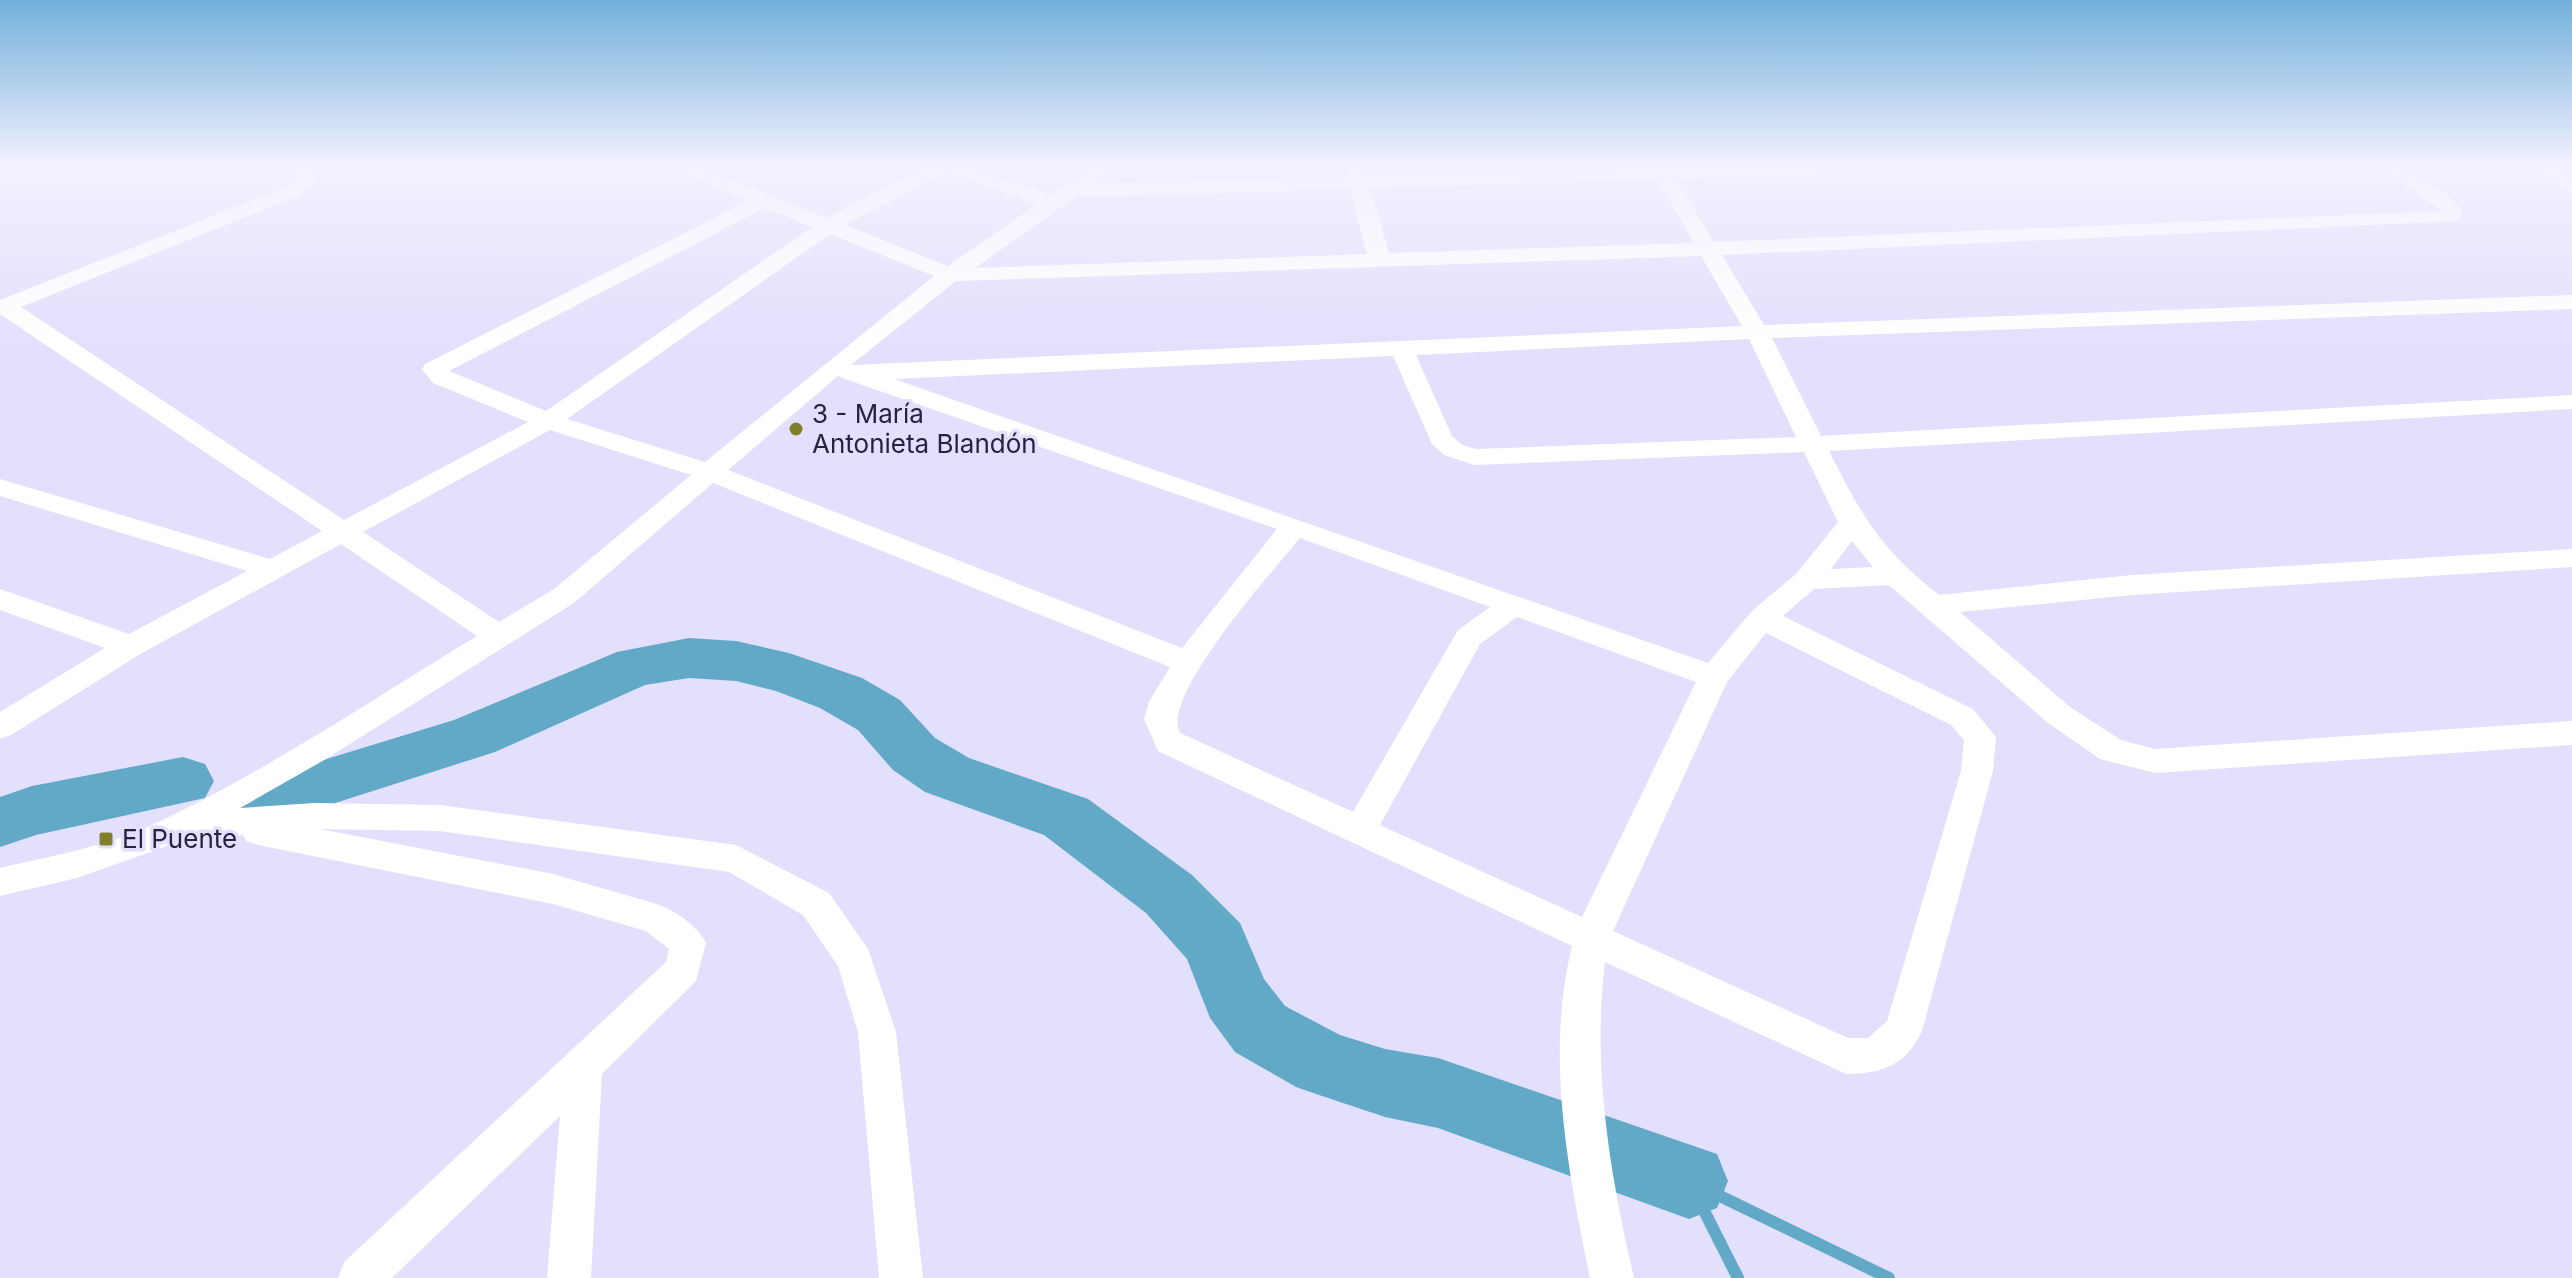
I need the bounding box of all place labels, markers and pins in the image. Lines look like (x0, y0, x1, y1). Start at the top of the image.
place label: 3 - María Antonieta Blandón (812, 398, 1037, 459)
marker: 3 - María Antonieta Blandón (787, 420, 805, 438)
place label: El Puente (122, 823, 237, 854)
marker: El Puente (97, 830, 115, 848)

